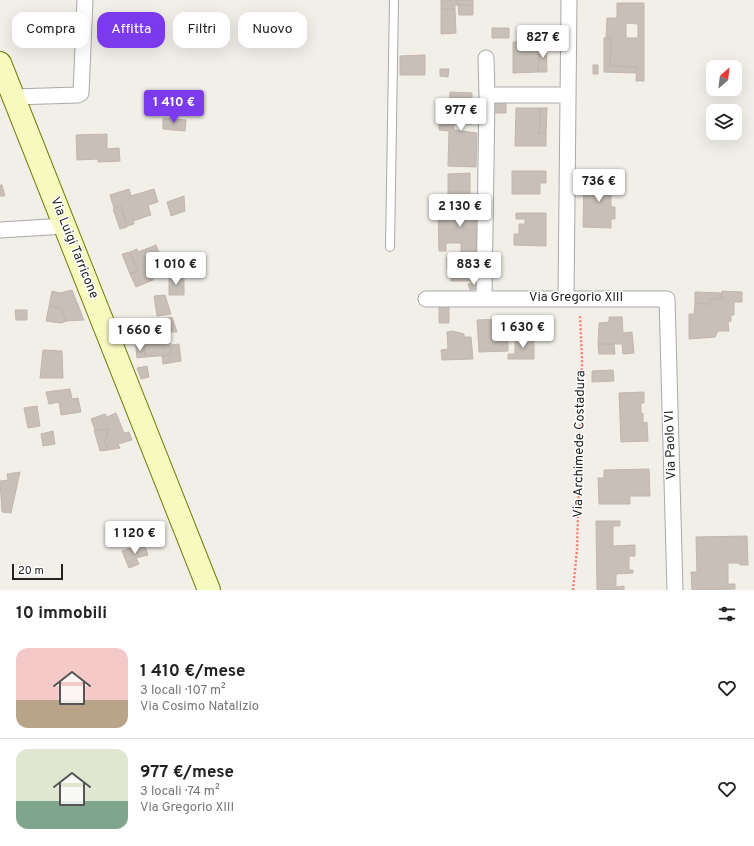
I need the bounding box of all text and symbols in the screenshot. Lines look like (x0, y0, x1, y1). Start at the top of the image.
chip: Compra (12, 12, 89, 48)
chip: Affitta (97, 12, 165, 48)
chip: Filtri (173, 12, 230, 48)
chip: Nuovo (238, 12, 307, 48)
pin: 827 € (515, 25, 571, 59)
text: 827 € (526, 30, 560, 46)
north arrow (706, 60, 742, 96)
map controls (706, 60, 742, 140)
pin: 1 410 € (137, 90, 211, 124)
text: 1 410 € (153, 95, 195, 111)
pin: 977 € (433, 98, 489, 132)
text: 977 € (444, 103, 478, 119)
button: layers (706, 104, 742, 140)
pin: 736 € (571, 169, 627, 203)
text: 736 € (582, 174, 616, 190)
pin: 2 130 € (423, 194, 497, 228)
street label: Via Luigi Tarricone (46, 195, 102, 301)
text: 2 130 € (438, 199, 482, 215)
pin: 1 010 € (139, 252, 213, 286)
pin: 883 € (446, 252, 502, 286)
text: 1 010 € (155, 257, 197, 273)
text: 883 € (456, 257, 492, 273)
street label: Via Gregorio XIII (529, 290, 623, 306)
pin: 1 630 € (486, 315, 560, 349)
pin: 1 660 € (103, 318, 177, 352)
text: 1 630 € (501, 320, 545, 336)
text: 1 660 € (118, 323, 162, 339)
street label: Via Archimede Costadura (571, 370, 589, 518)
street label: Via Paolo VI (662, 410, 680, 480)
pin: 1 120 € (98, 521, 172, 555)
text: 1 120 € (114, 526, 156, 542)
scale bar (12, 562, 63, 581)
text: 20 m (18, 564, 44, 578)
text: 10 immobili (16, 603, 107, 625)
icon: filters (716, 603, 738, 625)
text: 1 410 €/mese (140, 661, 246, 683)
icon: home (48, 664, 96, 712)
icon: heart (716, 677, 738, 699)
text: 3 locali · 107 m² (140, 683, 226, 699)
text: Via Cosimo Natalizio (140, 699, 259, 715)
text: 977 €/mese (140, 762, 234, 784)
icon: home (48, 765, 96, 813)
icon: heart (716, 778, 738, 800)
text: 3 locali · 74 m² (140, 784, 220, 800)
text: Via Gregorio XIII (140, 800, 234, 816)

